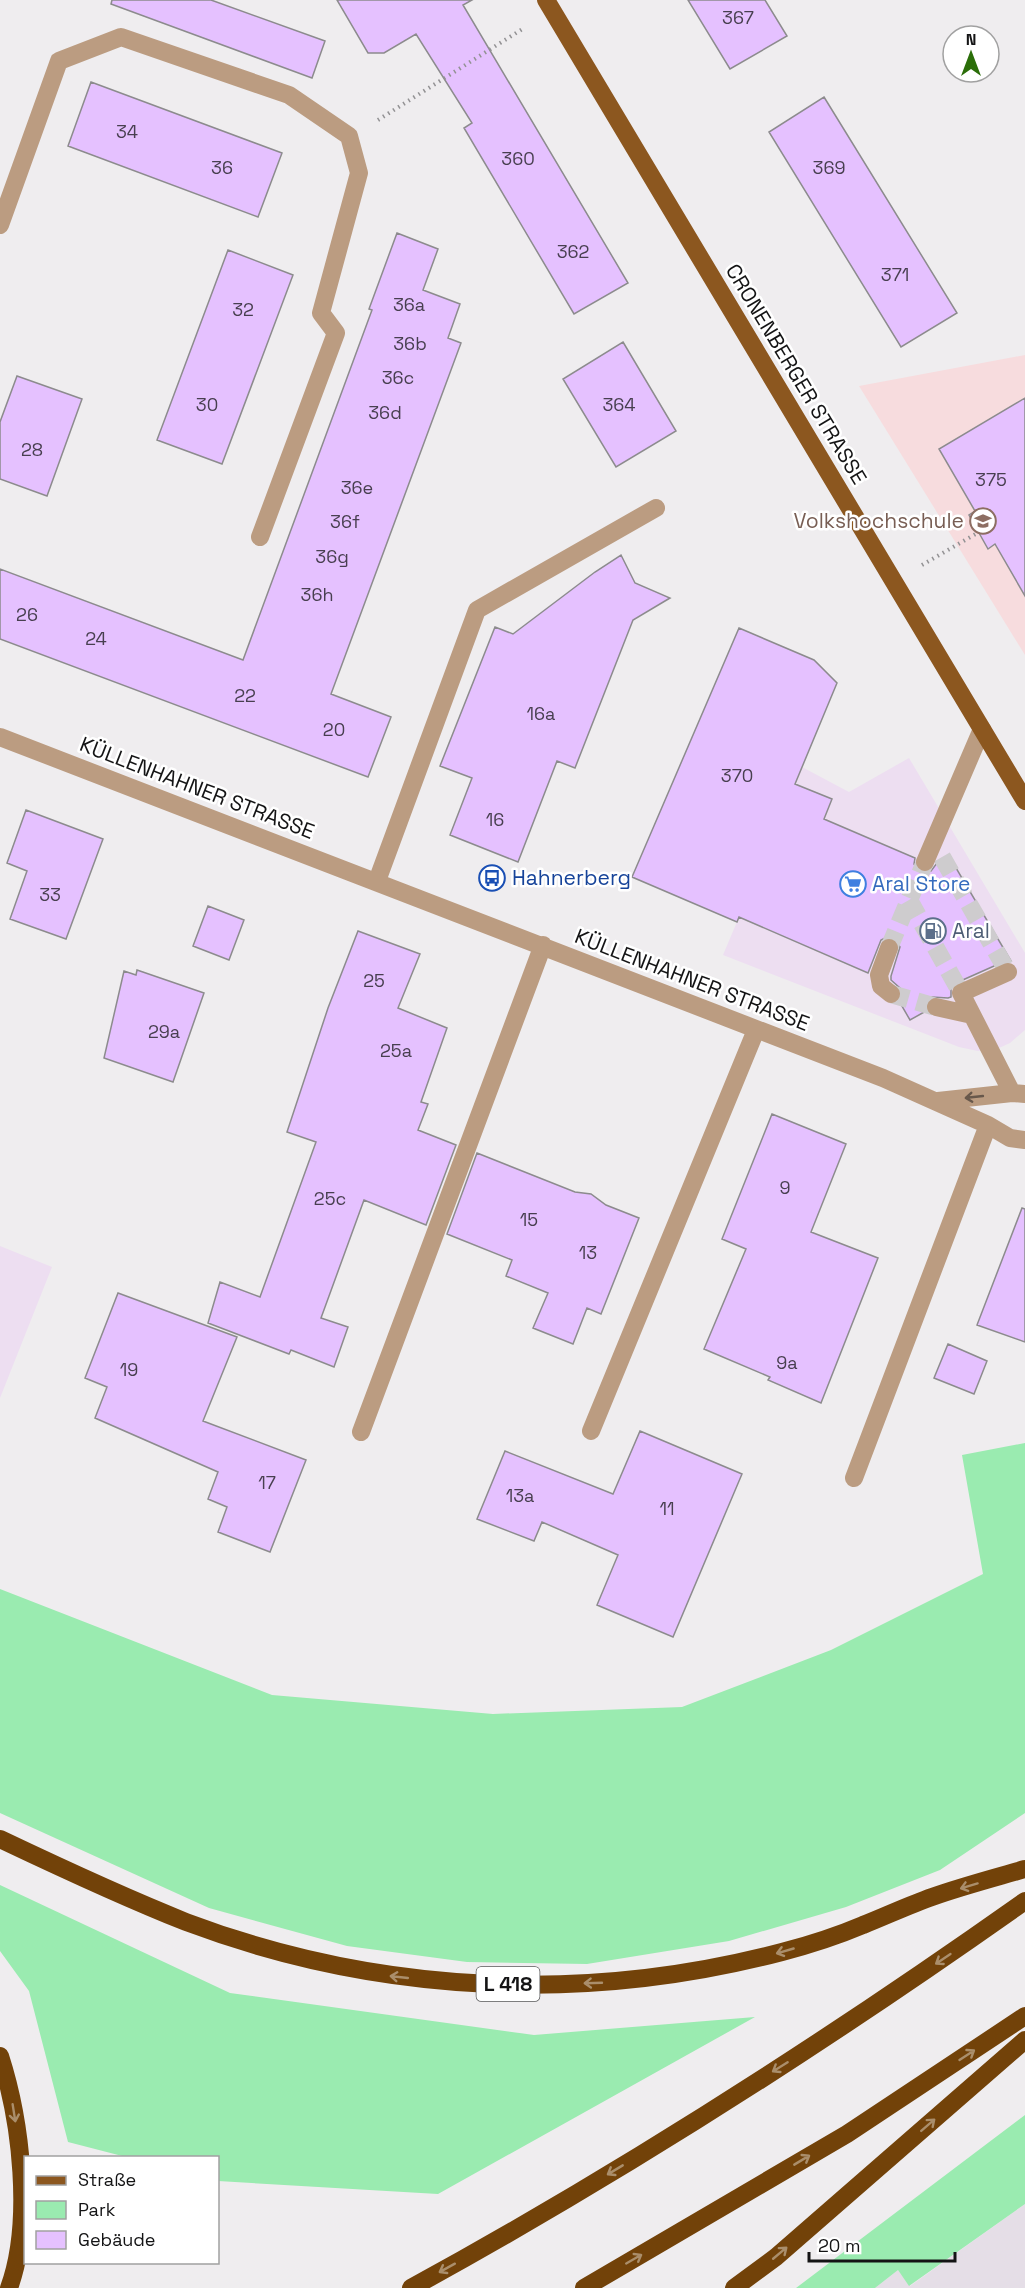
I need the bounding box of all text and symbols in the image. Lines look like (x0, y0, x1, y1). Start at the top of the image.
house number: 367 (722, 6, 754, 29)
north arrow (941, 24, 1001, 84)
text: N (966, 29, 976, 50)
house number: 34 (116, 120, 138, 143)
house number: 360 (501, 147, 535, 170)
house number: 36 (211, 156, 233, 179)
house number: 369 (813, 156, 845, 179)
house number: 362 (557, 240, 589, 263)
street label: CRONENBERGER STRASSE (720, 259, 873, 489)
house number: 371 (881, 263, 909, 286)
house number: 36a (393, 293, 425, 316)
house number: 32 (232, 298, 254, 321)
house number: 36b (393, 332, 427, 355)
house number: 36c (382, 366, 414, 389)
house number: 30 (196, 393, 218, 416)
house number: 364 (602, 393, 636, 416)
house number: 36d (368, 401, 402, 424)
house number: 28 (21, 438, 43, 461)
house number: 375 (975, 468, 1007, 491)
house number: 36e (341, 476, 373, 499)
school or university icon: Volkshochschule (968, 506, 998, 536)
place label: Volkshochschule (794, 507, 964, 534)
house number: 36f (330, 510, 360, 533)
house number: 36g (315, 545, 349, 568)
house number: 36h (301, 583, 333, 606)
house number: 26 (16, 603, 38, 626)
house number: 24 (85, 627, 107, 650)
house number: 22 (234, 684, 256, 707)
house number: 16a (527, 702, 555, 725)
house number: 20 (323, 718, 345, 741)
street label: KÜLLENHAHNER STRASSE (76, 730, 318, 845)
house number: 370 (721, 764, 753, 787)
house number: 16 (486, 808, 504, 831)
bus stop icon: Hahnerberg (477, 863, 507, 893)
place label: Hahnerberg (512, 864, 631, 891)
supermarket icon: Aral Store (838, 869, 868, 899)
place label: Aral Store (872, 870, 971, 897)
house number: 33 (39, 883, 61, 906)
fuel station icon: Aral (918, 916, 948, 946)
place label: Aral (952, 917, 990, 944)
street label: KÜLLENHAHNER STRASSE (571, 922, 813, 1037)
house number: 25 (363, 969, 385, 992)
house number: 29a (148, 1020, 180, 1043)
house number: 25a (380, 1039, 412, 1062)
one-way arrow (964, 1092, 984, 1103)
house number: 9 (779, 1176, 791, 1199)
house number: 25c (314, 1187, 346, 1210)
house number: 15 (520, 1208, 538, 1231)
house number: 13 (579, 1241, 597, 1264)
house number: 9a (776, 1351, 798, 1374)
house number: 19 (120, 1358, 138, 1381)
house number: 17 (258, 1471, 276, 1494)
house number: 13a (506, 1484, 534, 1507)
house number: 11 (659, 1497, 675, 1520)
one-way arrow (960, 1881, 979, 1892)
one-way arrow (776, 1945, 795, 1957)
one-way arrow (935, 1953, 951, 1965)
road number: L 418 (476, 1967, 540, 2001)
one-way arrow (389, 1971, 409, 1982)
one-way arrow (584, 1977, 604, 1988)
one-way arrow (958, 2049, 974, 2061)
one-way arrow (773, 2061, 789, 2073)
one-way arrow (9, 2102, 20, 2122)
one-way arrow (919, 2118, 935, 2132)
one-way arrow (793, 2154, 810, 2166)
legend (24, 2156, 219, 2264)
one-way arrow (607, 2165, 624, 2177)
text: Straße (78, 2168, 136, 2191)
text: Park (78, 2198, 116, 2221)
scale bar (809, 2225, 954, 2263)
text: Gebäude (78, 2228, 156, 2251)
text: 20 m (818, 2234, 861, 2257)
one-way arrow (772, 2246, 788, 2259)
one-way arrow (625, 2252, 642, 2264)
one-way arrow (438, 2263, 456, 2274)

